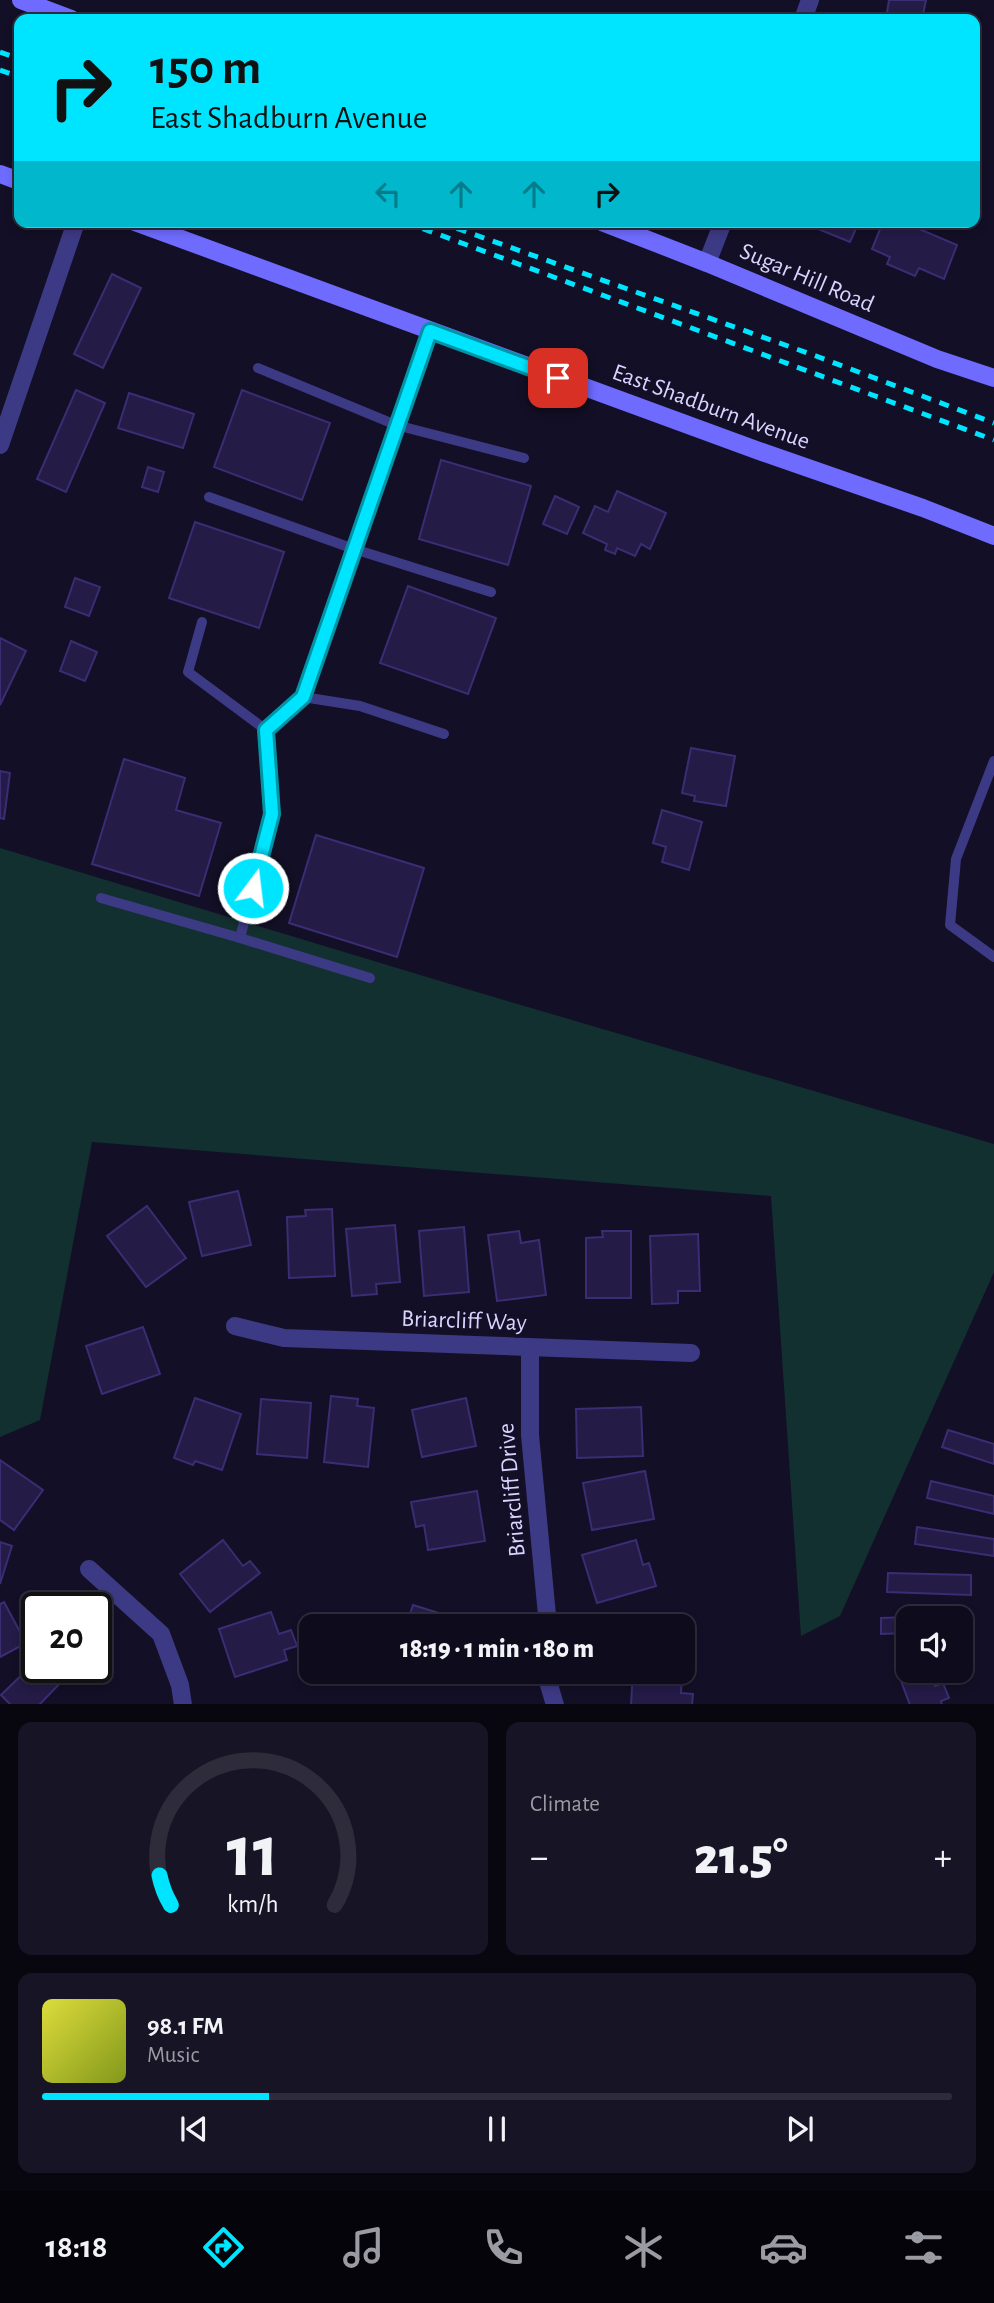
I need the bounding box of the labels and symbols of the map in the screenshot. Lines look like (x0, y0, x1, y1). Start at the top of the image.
street label: Sugar Hill Road (736, 239, 878, 317)
pin (528, 348, 588, 408)
street label: East Shadburn Avenue (609, 360, 813, 454)
position arrow (216, 851, 290, 925)
street label: Briarcliff Way (401, 1307, 527, 1335)
street label: Briarcliff Drive (494, 1422, 530, 1558)
speed limit sign: 20 (21, 1592, 112, 1683)

